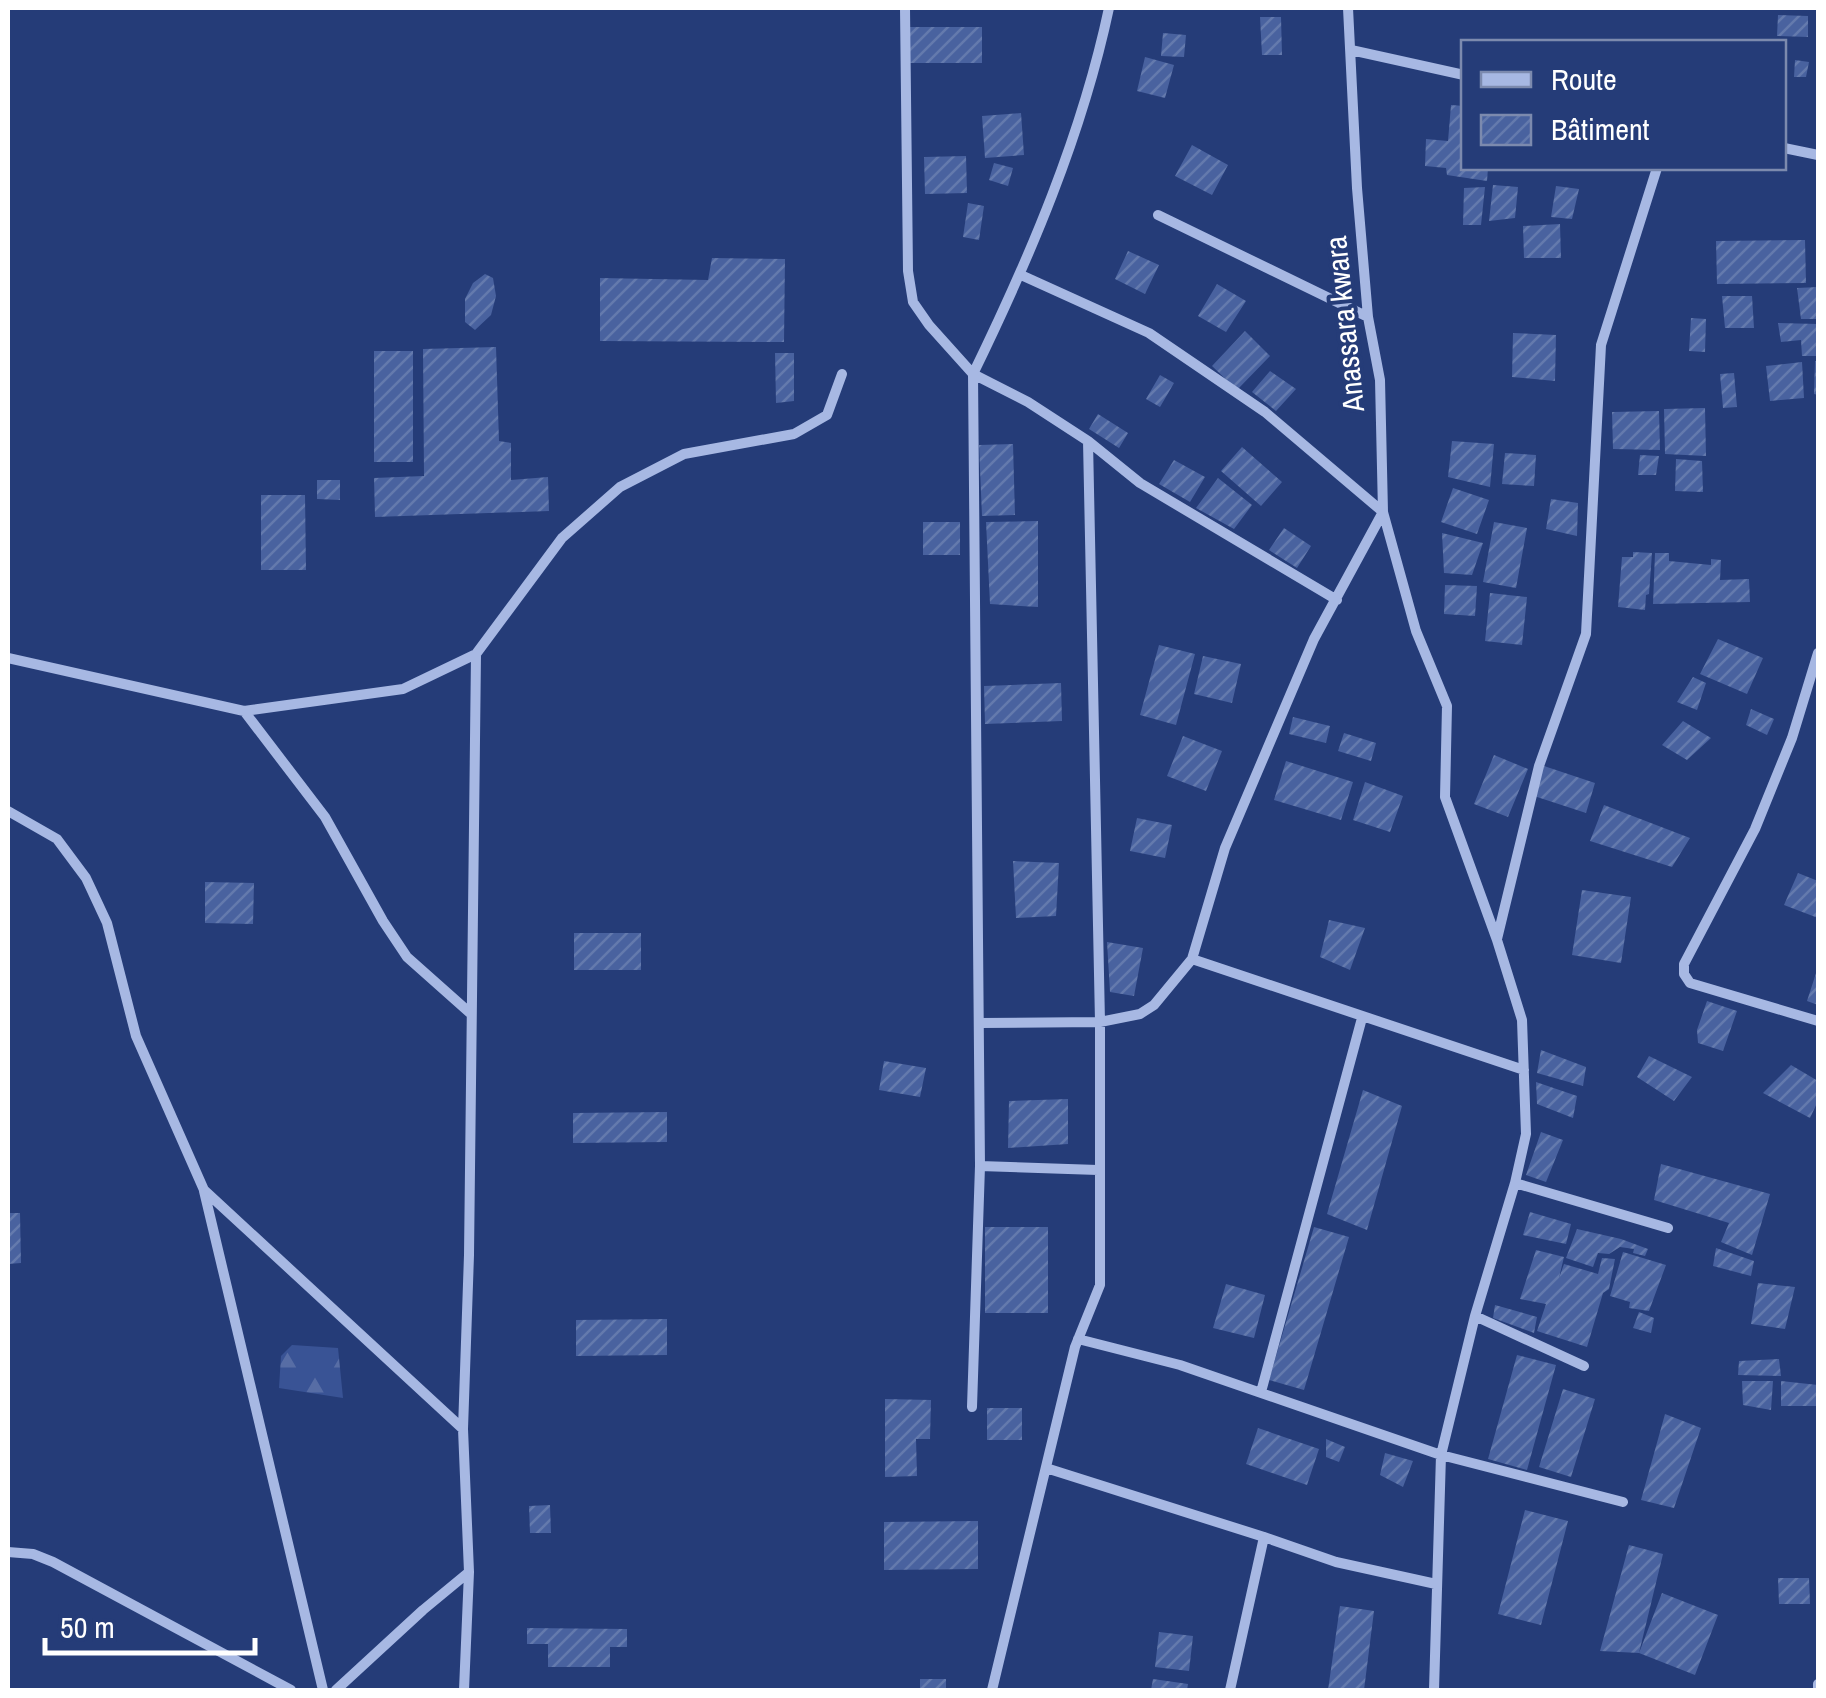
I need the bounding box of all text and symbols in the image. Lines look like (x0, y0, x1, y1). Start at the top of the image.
legend (1461, 40, 1786, 170)
text: Route (1551, 59, 1617, 99)
text: Bâtiment (1551, 109, 1650, 149)
street label: Anassara kwara (1315, 234, 1373, 415)
scale bar (45, 1593, 255, 1655)
text: 50 m (60, 1607, 115, 1647)

